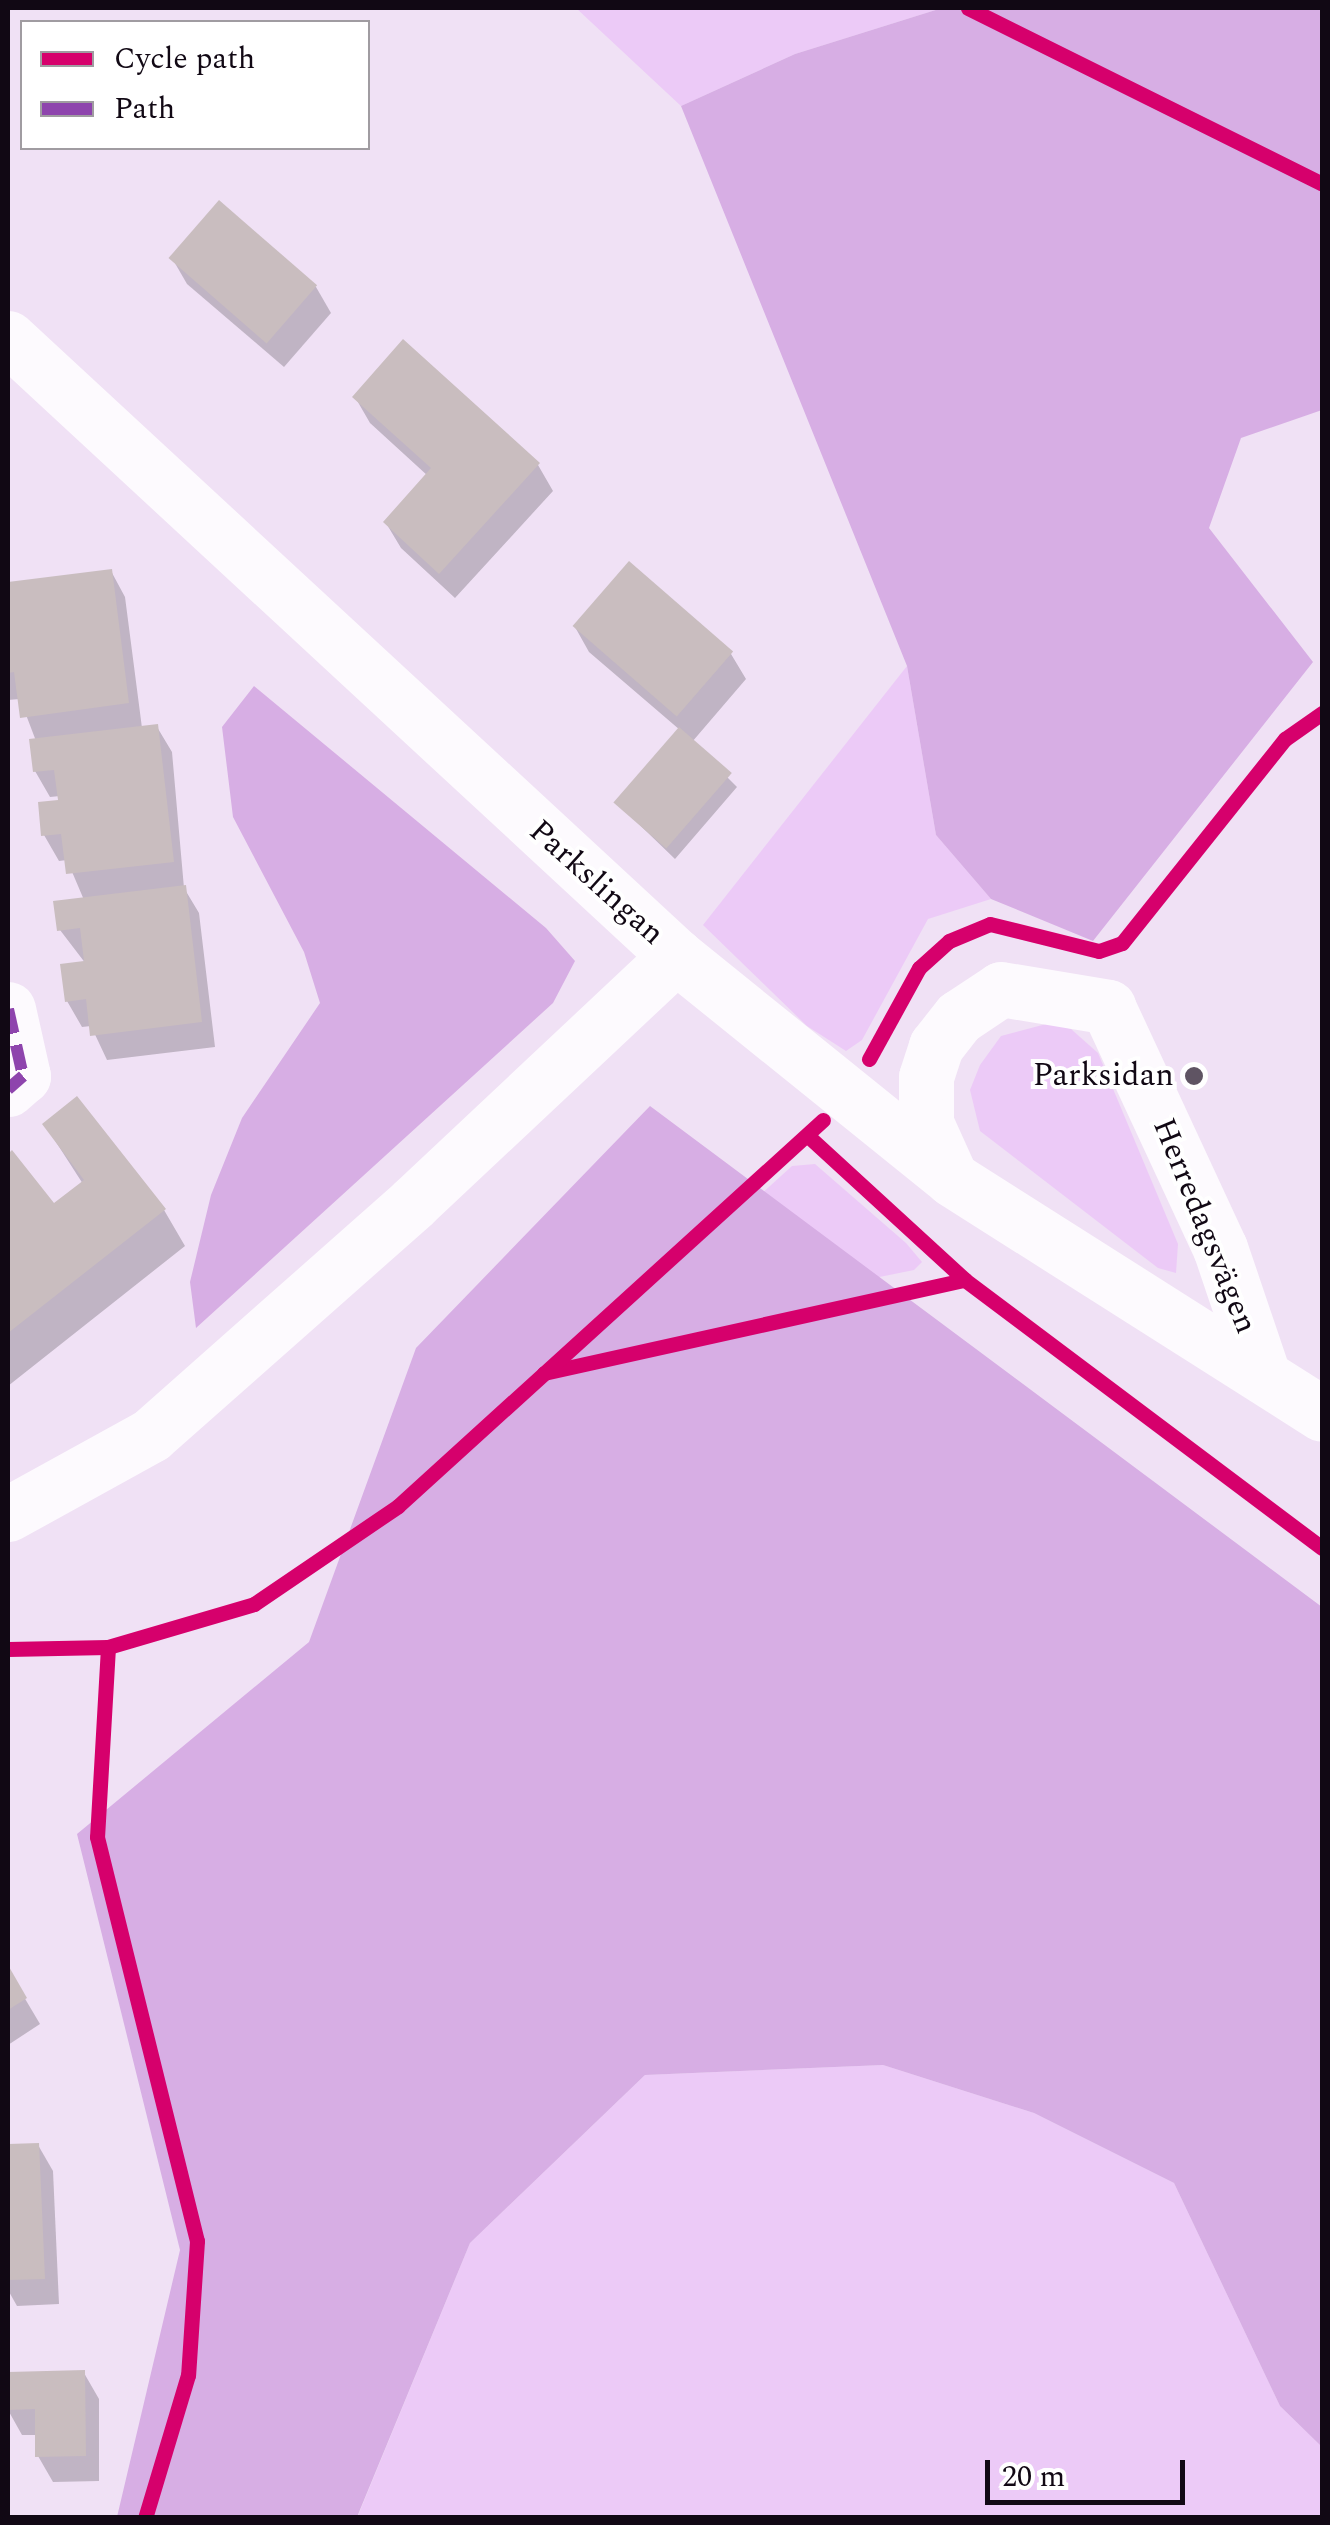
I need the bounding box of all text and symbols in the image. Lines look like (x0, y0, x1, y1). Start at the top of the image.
legend (20, 20, 370, 150)
text: Cycle path (114, 36, 255, 82)
text: Path (114, 86, 175, 132)
street label: Parkslingan (521, 812, 671, 954)
place label: Parksidan (1033, 1057, 1174, 1095)
marker: Parksidan (1183, 1065, 1205, 1087)
street label: Herredagsvägen (1143, 1113, 1265, 1339)
scale bar (990, 2440, 1190, 2502)
text: 20 m (1002, 2454, 1065, 2500)

